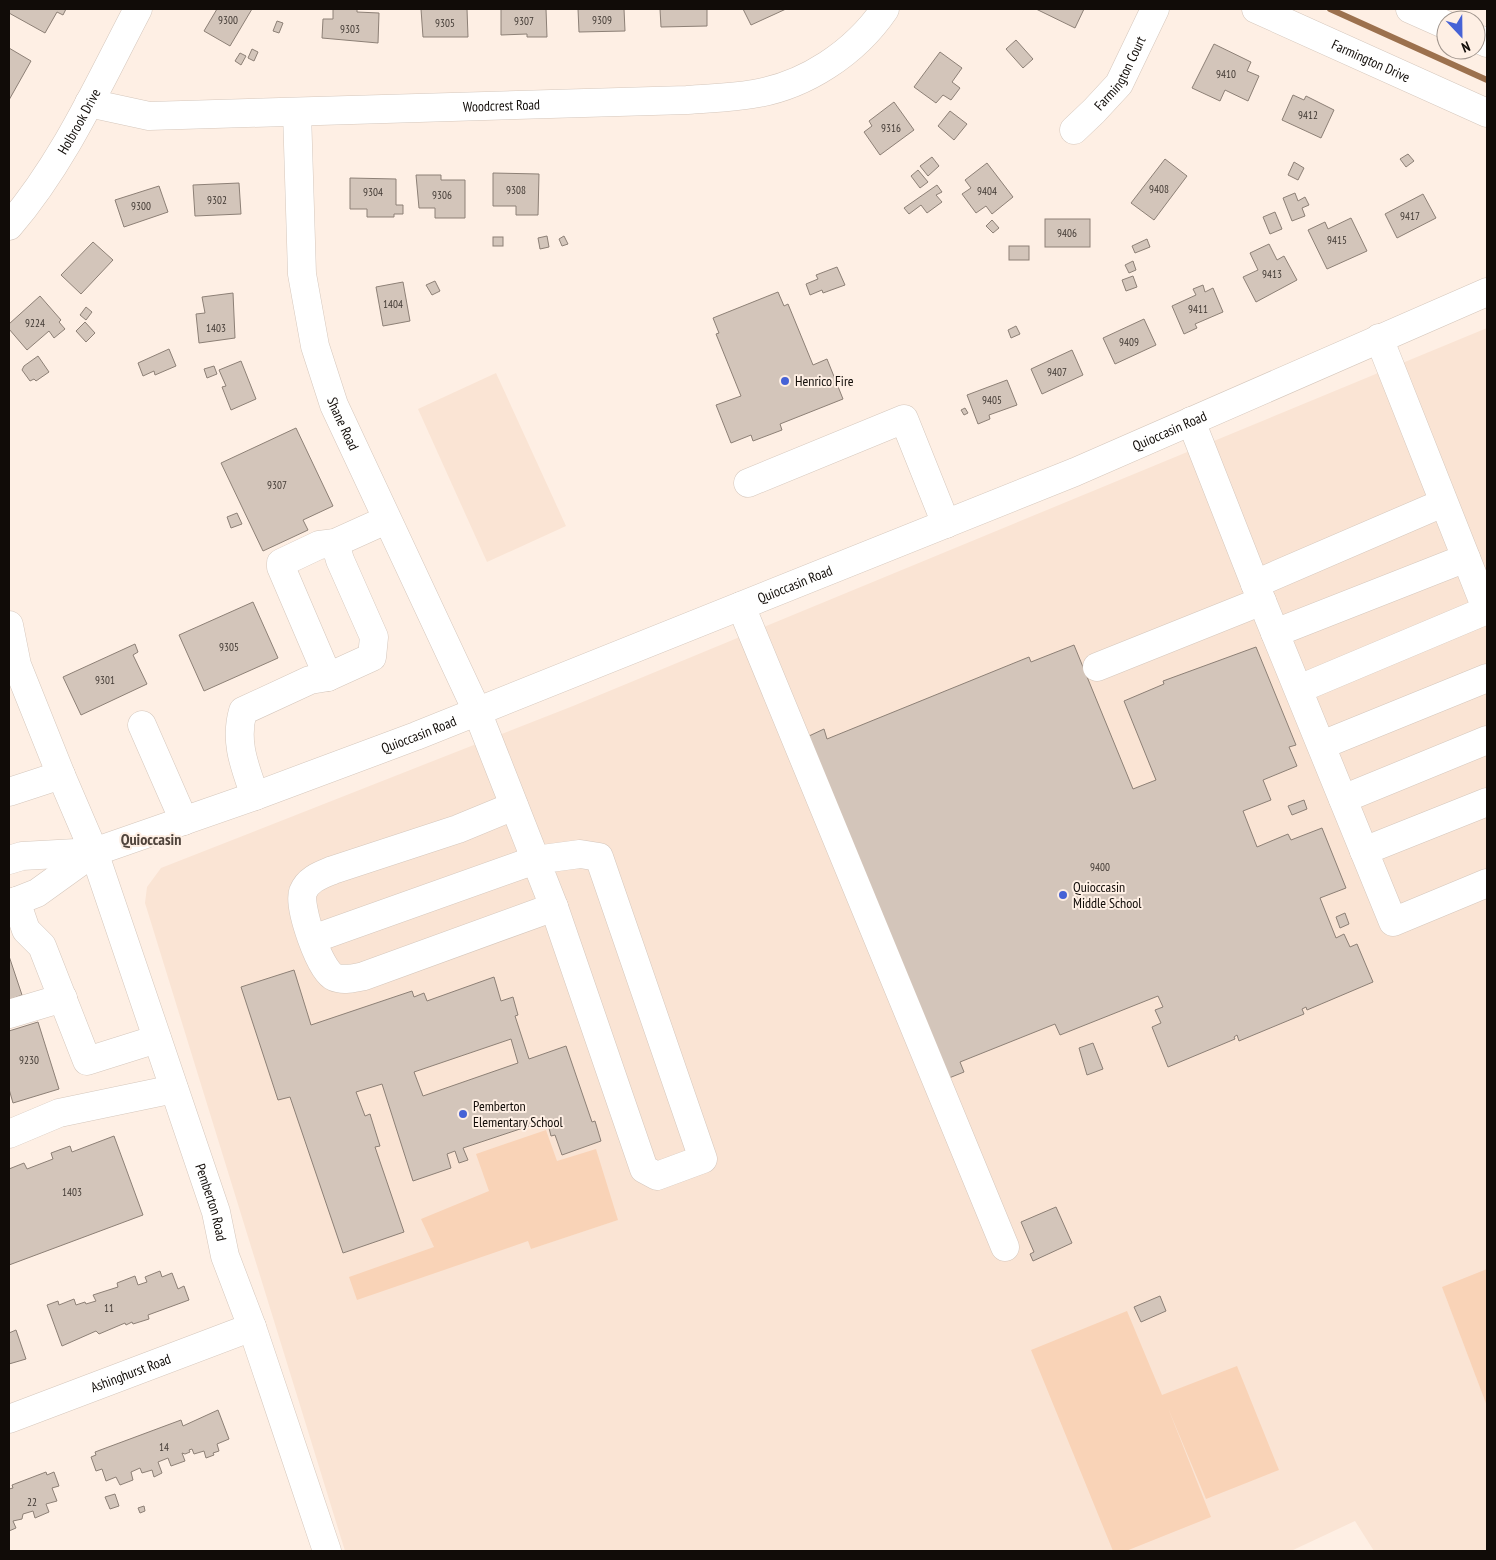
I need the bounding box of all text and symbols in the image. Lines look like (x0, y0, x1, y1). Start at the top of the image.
north arrow (1436, 10, 1486, 60)
house number: 9300 (218, 13, 238, 27)
house number: 9309 (592, 13, 612, 27)
house number: 9307 (514, 14, 534, 28)
house number: 9305 (435, 16, 455, 30)
house number: 9303 (340, 22, 360, 36)
street label: Farmington Court (1090, 33, 1150, 114)
street label: Farmington Drive (1329, 35, 1413, 86)
text: N (1459, 37, 1473, 57)
house number: 9410 (1216, 67, 1236, 81)
street label: Holbrook Drive (53, 85, 104, 158)
street label: Woodcrest Road (463, 95, 540, 116)
house number: 9412 (1298, 108, 1318, 122)
house number: 9316 (881, 121, 901, 135)
house number: 9408 (1149, 182, 1169, 196)
house number: 9308 (506, 183, 526, 197)
house number: 9404 (977, 184, 997, 198)
house number: 9304 (363, 185, 383, 199)
house number: 9306 (432, 188, 452, 202)
house number: 9302 (207, 193, 227, 207)
house number: 9300 (131, 199, 151, 213)
house number: 9417 (1400, 209, 1420, 223)
house number: 9406 (1057, 226, 1077, 240)
house number: 9415 (1327, 233, 1347, 247)
house number: 9413 (1262, 267, 1282, 281)
house number: 1404 (383, 297, 403, 311)
house number: 9411 (1188, 302, 1208, 316)
house number: 9224 (25, 316, 45, 330)
house number: 1403 (206, 321, 226, 335)
house number: 9409 (1119, 335, 1139, 349)
house number: 9407 (1047, 365, 1067, 379)
place label: Henrico Fire (795, 372, 854, 390)
marker: Henrico Fire (779, 375, 791, 387)
house number: 9405 (982, 393, 1002, 407)
street label: Shane Road (323, 395, 363, 453)
street label: Quioccasin Road (1130, 407, 1209, 455)
house number: 9307 (267, 478, 287, 492)
street label: Quioccasin Road (755, 561, 835, 607)
house number: 9305 (219, 640, 239, 654)
house number: 9301 (95, 673, 115, 687)
street label: Quioccasin Road (379, 712, 459, 757)
district label: Quioccasin (121, 829, 181, 849)
house number: 9400 (1090, 860, 1110, 874)
place label: Quioccasin Middle School (1073, 878, 1142, 912)
marker: Quioccasin Middle School (1057, 889, 1069, 901)
house number: 9230 (19, 1053, 39, 1067)
place label: Pemberton Elementary School (473, 1097, 563, 1131)
marker: Pemberton Elementary School (457, 1108, 469, 1120)
street label: Pemberton Road (191, 1161, 231, 1242)
house number: 1403 (62, 1185, 82, 1199)
house number: 11 (104, 1301, 114, 1315)
street label: Ashinghurst Road (88, 1350, 173, 1396)
house number: 14 (159, 1440, 169, 1454)
house number: 22 (27, 1495, 37, 1509)

